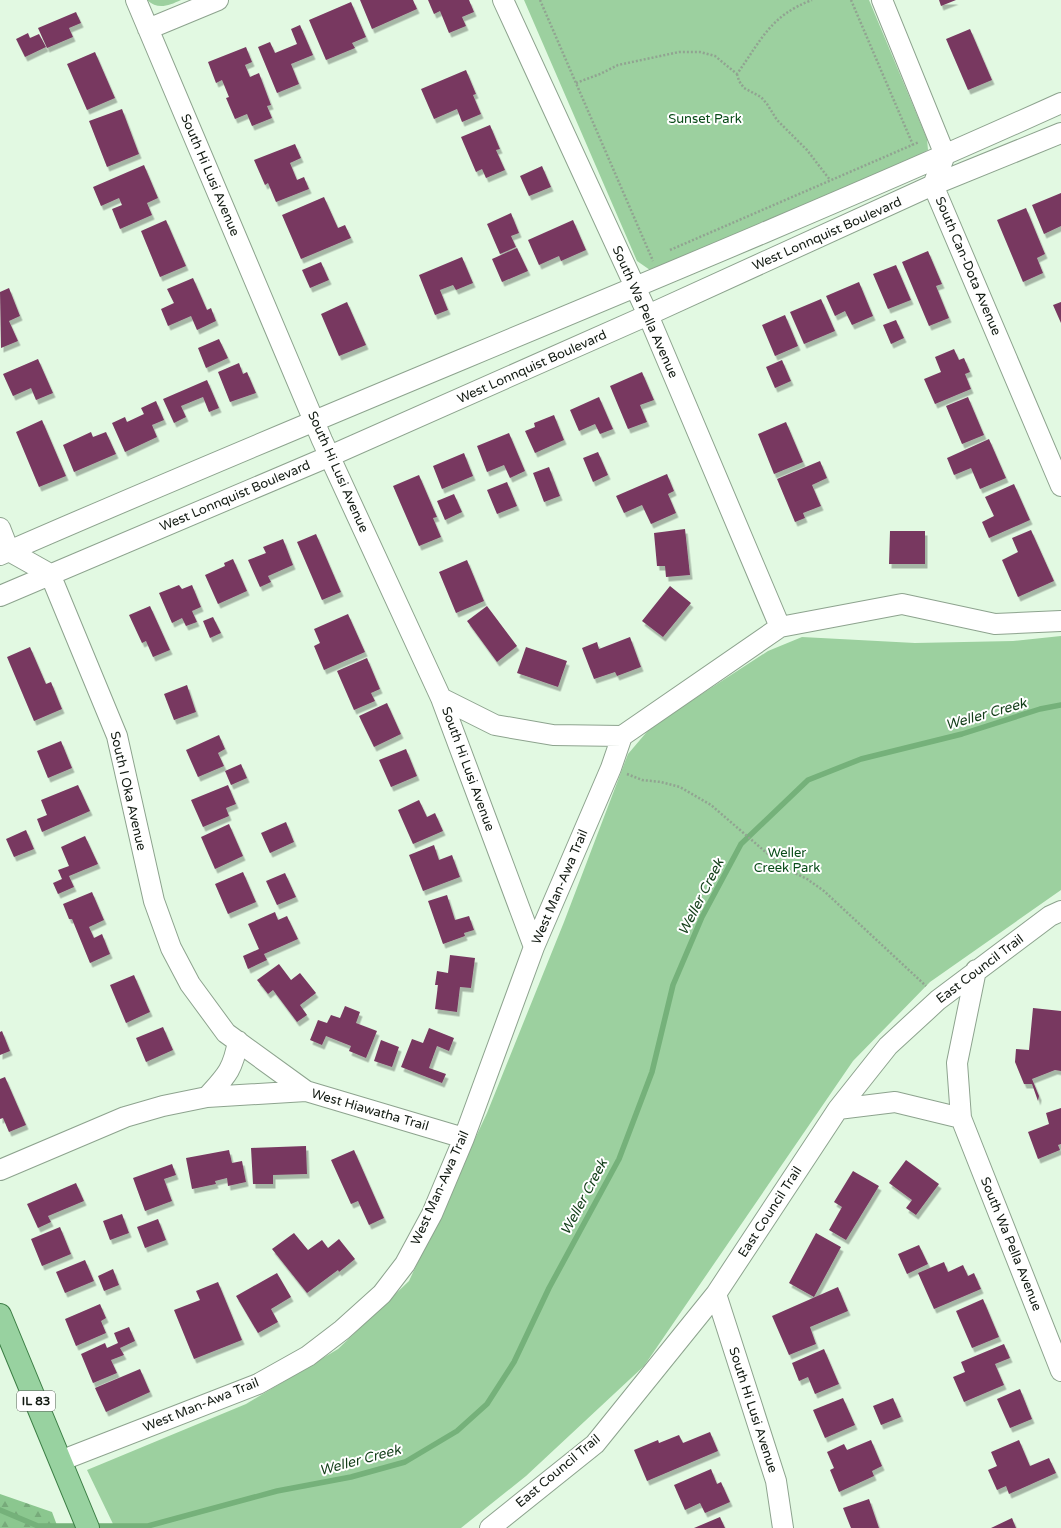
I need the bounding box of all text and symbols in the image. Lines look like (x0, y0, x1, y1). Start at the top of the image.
street label: South Hi Lusi Avenue (177, 111, 243, 239)
park label: Sunset Park (668, 111, 742, 127)
street label: West Lonnquist Boulevard (750, 194, 904, 274)
street label: South Can-Dota Avenue (931, 194, 1005, 338)
street label: South Wa Pella Avenue (609, 243, 681, 381)
street label: West Lonnquist Boulevard (455, 327, 609, 407)
street label: South Hi Lusi Avenue (304, 409, 372, 535)
street label: West Lonnquist Boulevard (157, 457, 313, 535)
water label: Weller Creek (943, 694, 1030, 734)
street label: South Hi Lusi Avenue (438, 705, 498, 833)
street label: South I Oka Avenue (107, 730, 149, 852)
street label: West Man-Awa Trail (529, 827, 591, 947)
park label: Weller Creek Park (754, 845, 820, 876)
water label: Weller Creek (674, 855, 728, 938)
street label: East Council Trail (933, 931, 1027, 1007)
street label: West Hiawatha Trail (309, 1086, 431, 1134)
street label: West Man-Awa Trail (408, 1128, 472, 1248)
water label: Weller Creek (557, 1155, 612, 1238)
street label: East Council Trail (735, 1163, 805, 1261)
street label: South Wa Pella Avenue (977, 1175, 1045, 1313)
street label: South Hi Lusi Avenue (725, 1345, 781, 1475)
street label: West Man-Awa Trail (141, 1374, 261, 1436)
road number: IL 83 (17, 1391, 55, 1411)
street label: East Council Trail (513, 1431, 603, 1511)
water label: Weller Creek (317, 1441, 404, 1479)

